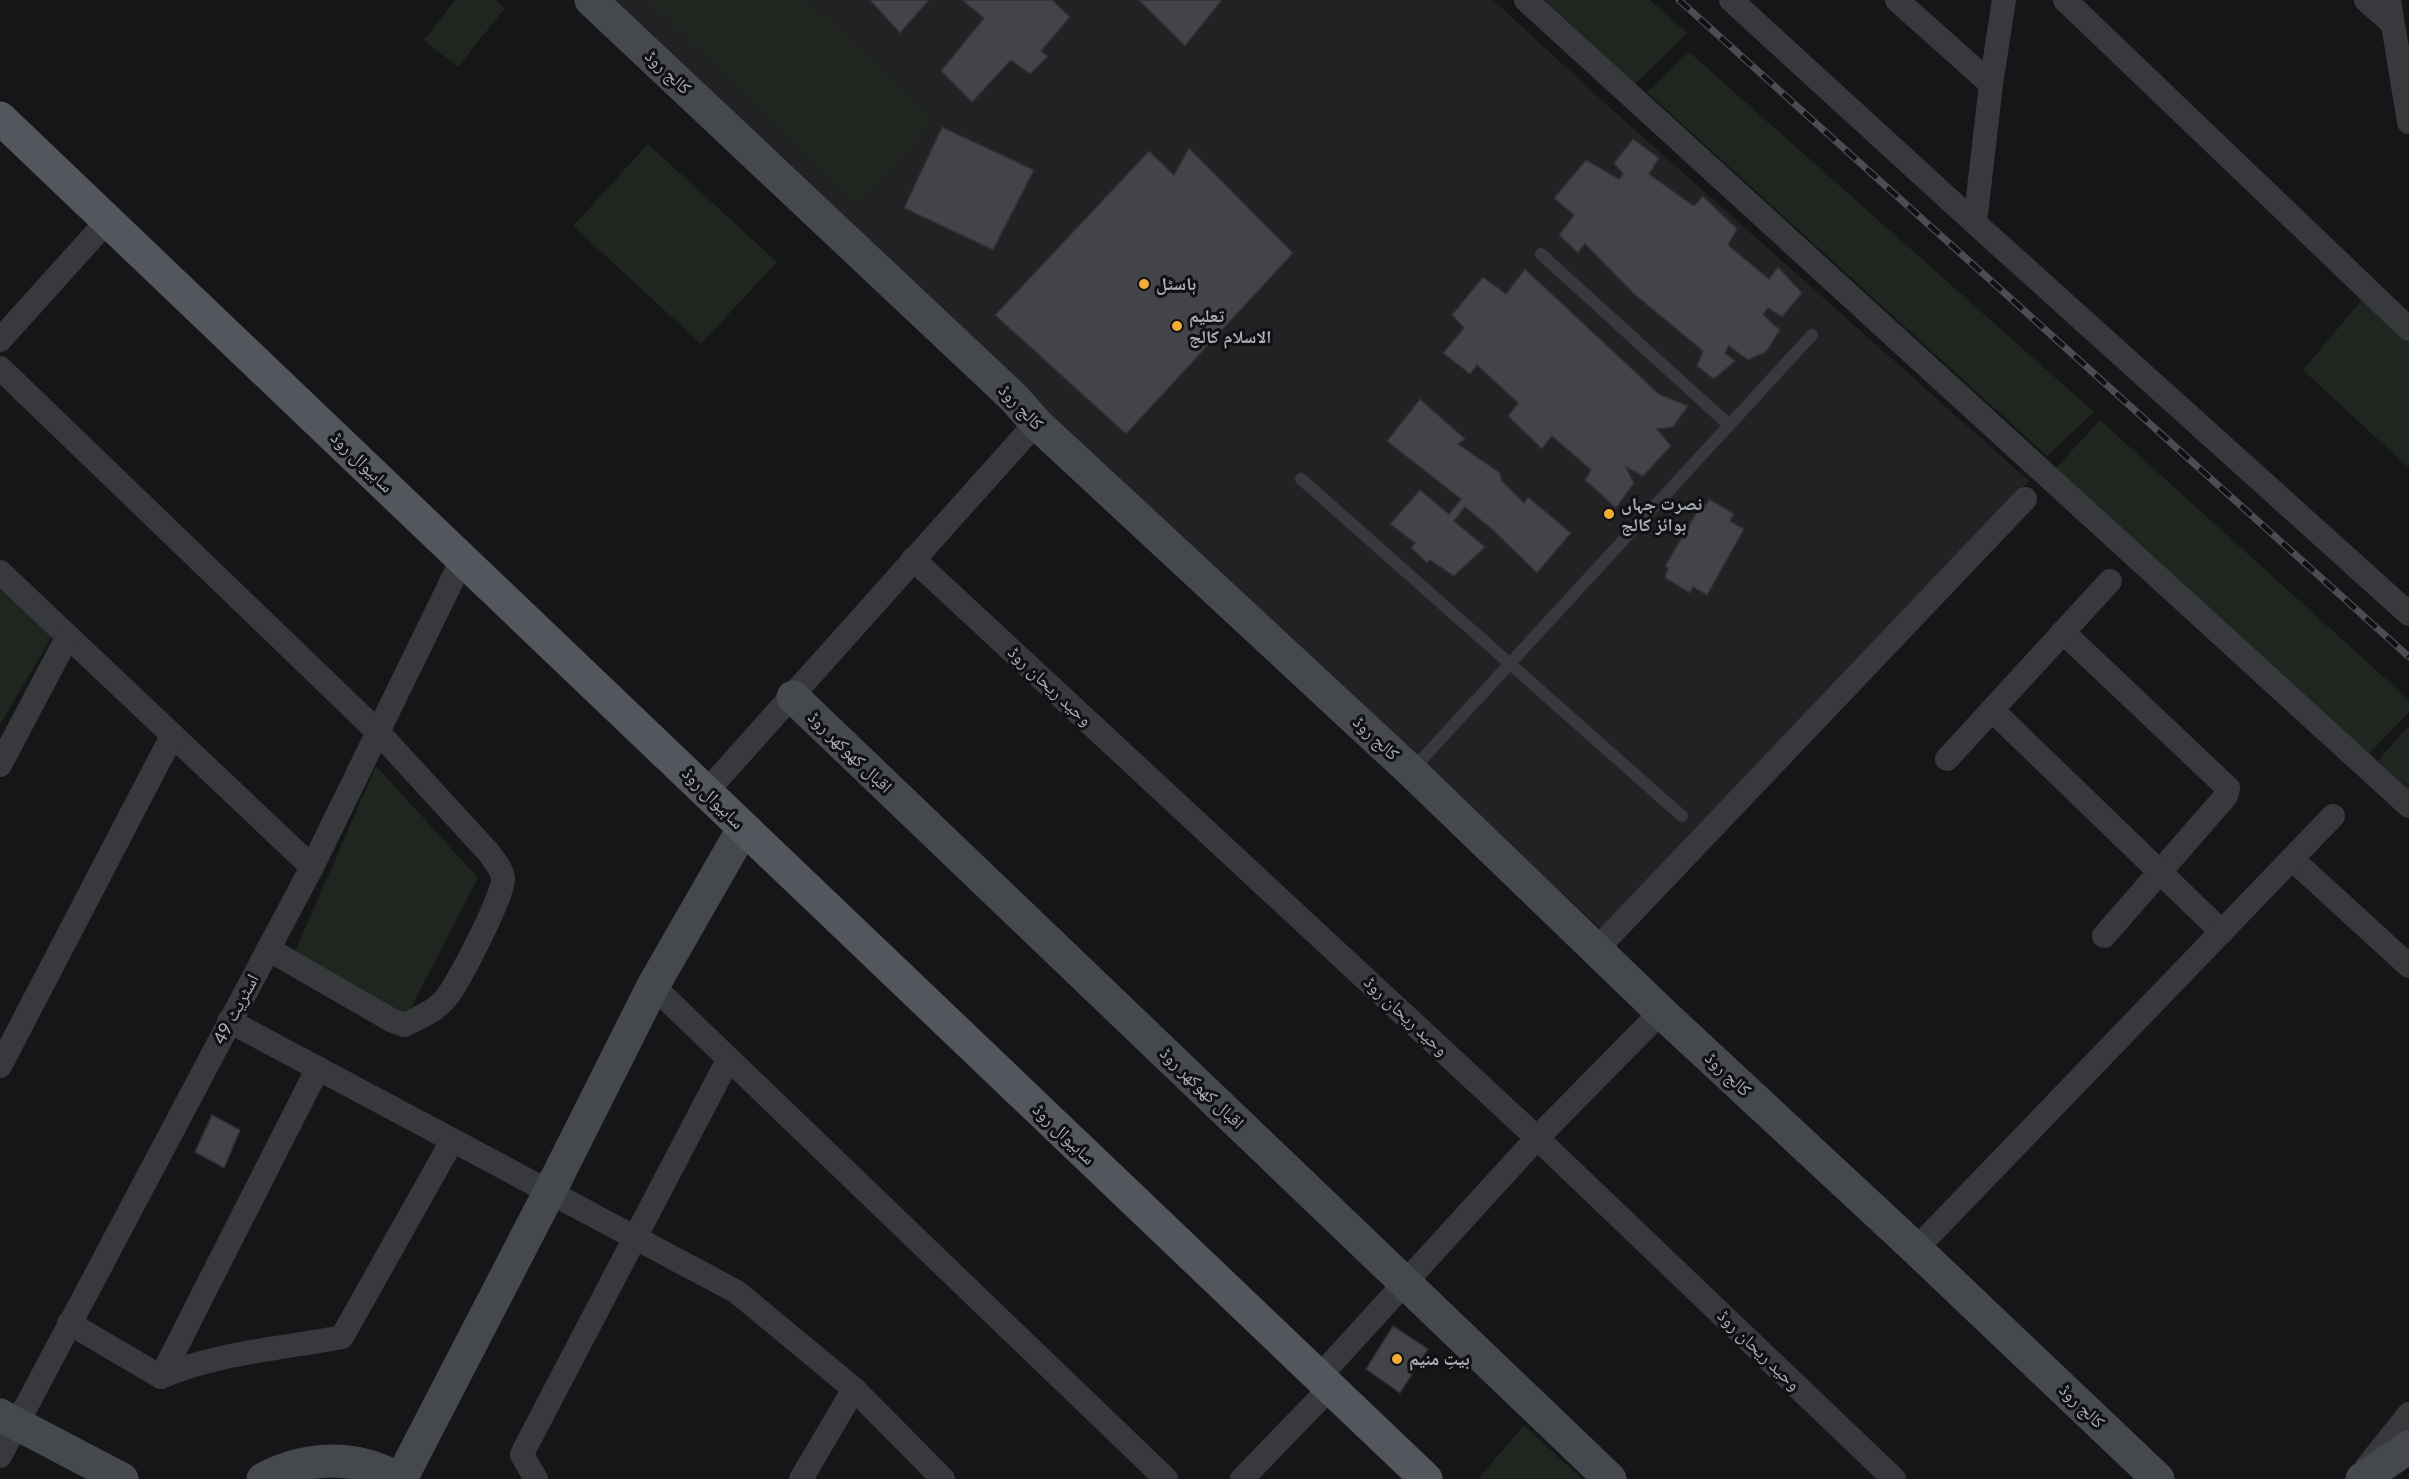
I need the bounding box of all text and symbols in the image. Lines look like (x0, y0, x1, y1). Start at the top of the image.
street label: کالج روڈ (640, 44, 697, 100)
place label: ہاسٹل (1156, 272, 1196, 295)
marker: ہاسٹل (1137, 277, 1151, 291)
place label: تعلیم الاسلام کالج (1189, 304, 1271, 349)
marker: تعلیم الاسلام کالج (1170, 319, 1184, 333)
street label: کالج روڈ (993, 379, 1049, 436)
street label: ساہیوال روڈ (326, 426, 399, 497)
place label: نصرت جہاں بوائز کالج (1621, 492, 1702, 537)
marker: نصرت جہاں بوائز کالج (1602, 507, 1616, 521)
street label: وحید ریحان روڈ (1003, 641, 1097, 731)
street label: اقبال کھوکھر روڈ (803, 706, 897, 798)
street label: کالج روڈ (1348, 710, 1405, 766)
street label: ساہیوال روڈ (677, 762, 749, 834)
street label: اسٹریٹ 49 (208, 970, 263, 1048)
street label: وحید ریحان روڈ (1359, 971, 1453, 1061)
street label: اقبال کھوکھر روڈ (1155, 1042, 1249, 1134)
street label: کالج روڈ (1700, 1046, 1757, 1102)
street label: ساہیوال روڈ (1028, 1098, 1101, 1169)
street label: وحید ریحان روڈ (1713, 1304, 1806, 1395)
place label: بیتِ منیم (1409, 1347, 1470, 1371)
marker: بیتِ منیم (1390, 1352, 1404, 1366)
street label: کالج روڈ (2054, 1378, 2111, 1434)

